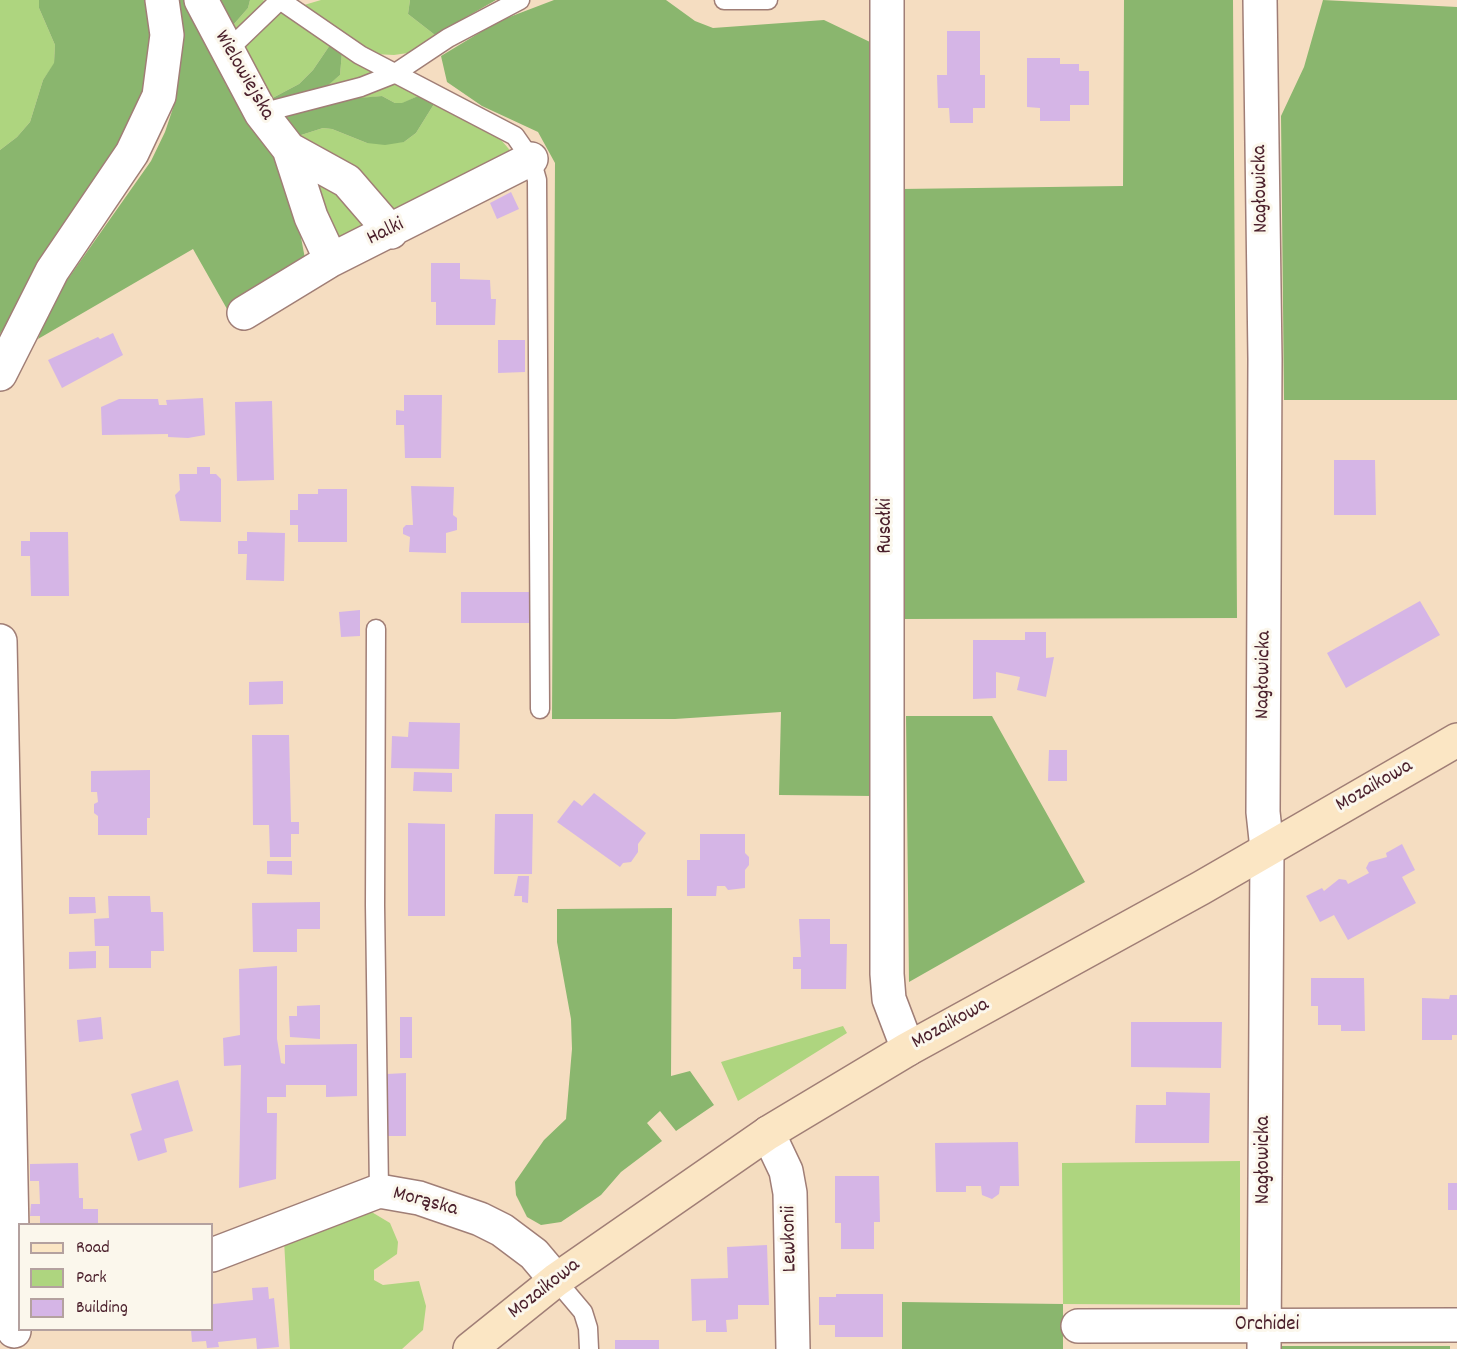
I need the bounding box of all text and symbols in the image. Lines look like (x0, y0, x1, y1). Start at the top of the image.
street label: Wielowiejska (207, 27, 279, 125)
street label: Nagłowicka (1249, 145, 1275, 233)
street label: Halki (363, 213, 409, 253)
street label: Rusałki (874, 498, 900, 554)
street label: Nagłowicka (1252, 631, 1278, 719)
street label: Mozaikowa (1332, 755, 1418, 819)
street label: Mozaikowa (908, 993, 994, 1057)
street label: Nagłowicka (1252, 1116, 1278, 1204)
street label: Morąska (390, 1182, 460, 1224)
street label: Lewkonii (778, 1205, 804, 1273)
legend (18, 1223, 213, 1331)
text: Road (76, 1236, 110, 1261)
street label: Mozaikowa (504, 1254, 586, 1326)
text: Park (76, 1266, 107, 1291)
text: Building (76, 1296, 128, 1321)
street label: Orchidei (1235, 1313, 1299, 1339)

